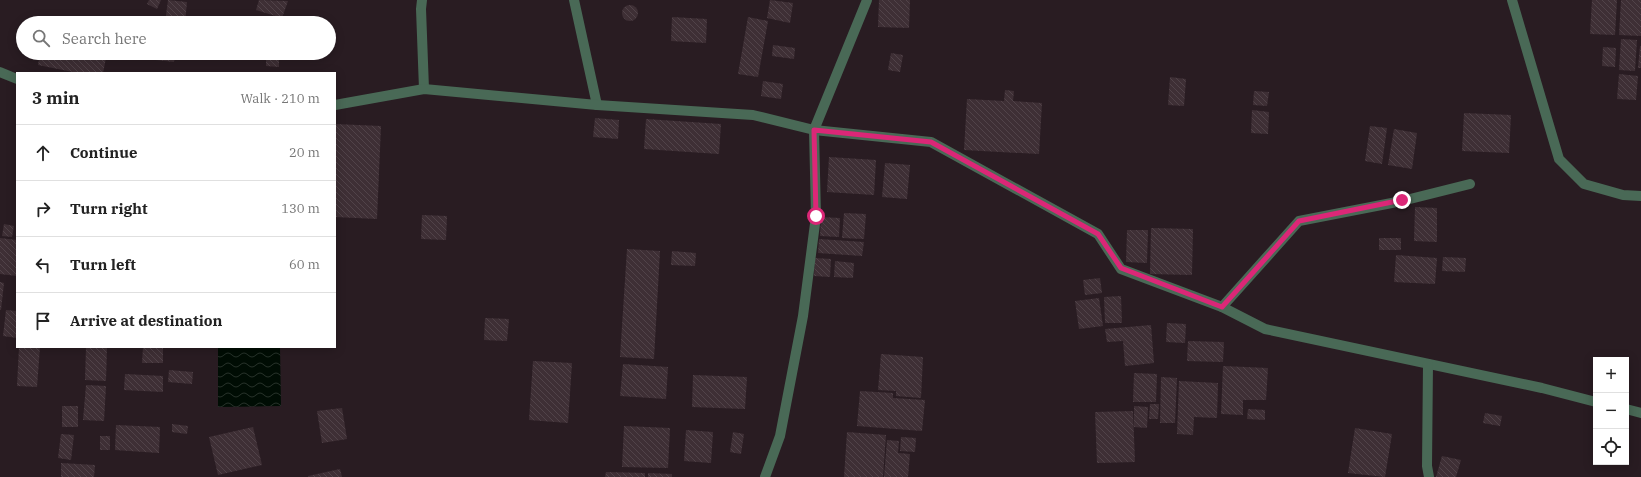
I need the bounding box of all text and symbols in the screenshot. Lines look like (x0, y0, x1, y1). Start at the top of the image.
search box (16, 16, 336, 60)
icon: search (30, 27, 52, 49)
text: Search here (62, 29, 147, 48)
text: 3 min (32, 87, 80, 109)
text: Walk · 210 m (241, 90, 320, 107)
icon: ahead (32, 142, 54, 164)
text: Continue (70, 143, 137, 162)
text: 20 m (289, 144, 320, 161)
route end (1393, 191, 1411, 209)
icon: right (32, 198, 54, 220)
text: Turn right (70, 199, 148, 218)
text: 130 m (281, 200, 320, 217)
route start (807, 207, 825, 225)
icon: left (32, 254, 54, 276)
text: Turn left (70, 255, 136, 274)
text: 60 m (289, 256, 320, 273)
icon: arrive (32, 310, 54, 332)
text: Arrive at destination (70, 311, 222, 330)
map controls (1593, 357, 1629, 465)
button: + (1593, 357, 1629, 393)
button: − (1593, 393, 1629, 429)
button: locate (1593, 429, 1629, 465)

